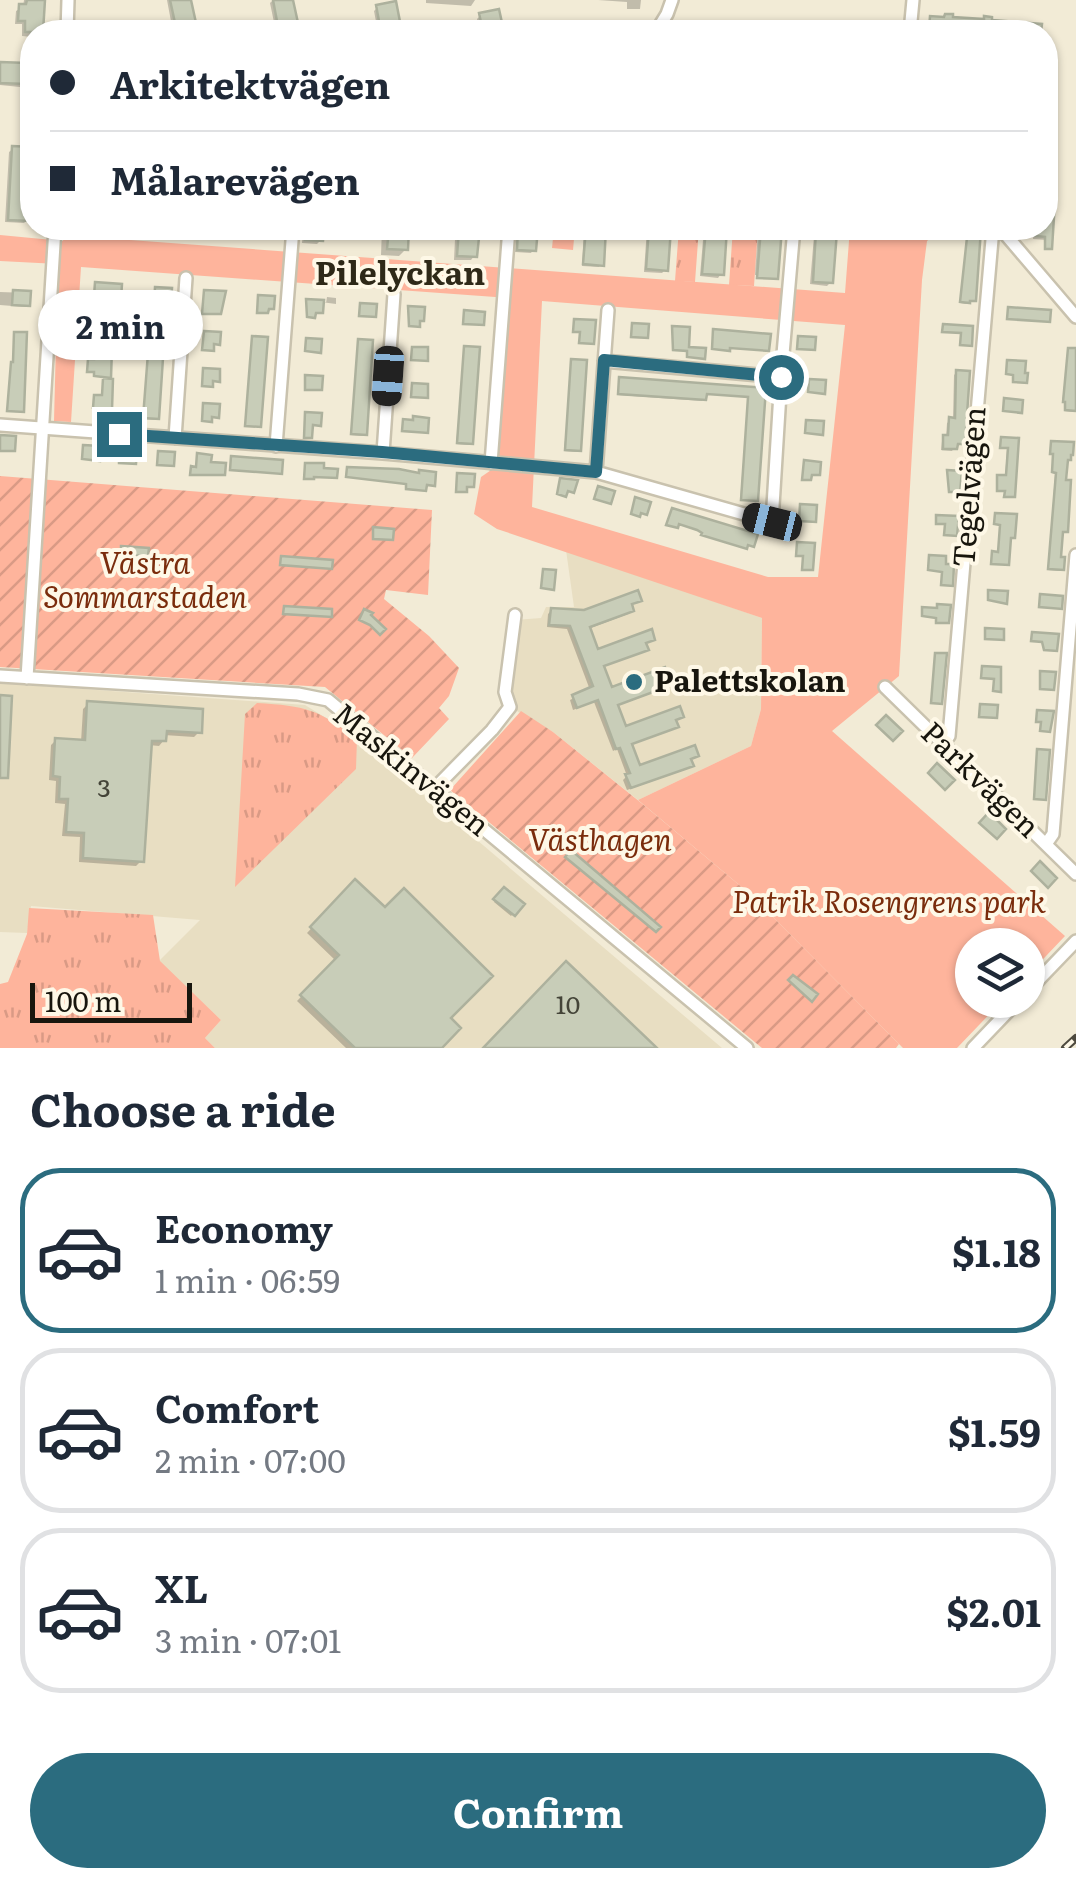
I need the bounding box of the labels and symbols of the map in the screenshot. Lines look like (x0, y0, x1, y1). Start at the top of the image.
district label: Pilelyckan (315, 247, 485, 295)
callout: 2 min (36, 289, 202, 359)
car (371, 345, 405, 407)
route start (759, 355, 804, 400)
street label: Tegelvägen (939, 405, 995, 568)
route end (97, 412, 142, 457)
car (739, 500, 805, 544)
park label: Västra Sommarstaden (43, 539, 247, 617)
place label: Palettskolan (654, 657, 846, 701)
marker: Palettskolan (623, 671, 645, 693)
street label: Maskinvägen (325, 691, 501, 845)
street label: Parkvägen (913, 710, 1051, 846)
house number: 3 (97, 768, 111, 805)
park label: Västhagen (528, 816, 672, 860)
park label: Patrik Rosengrens park (732, 878, 1047, 922)
scale bar (30, 978, 192, 1023)
house number: 10 (556, 985, 580, 1022)

